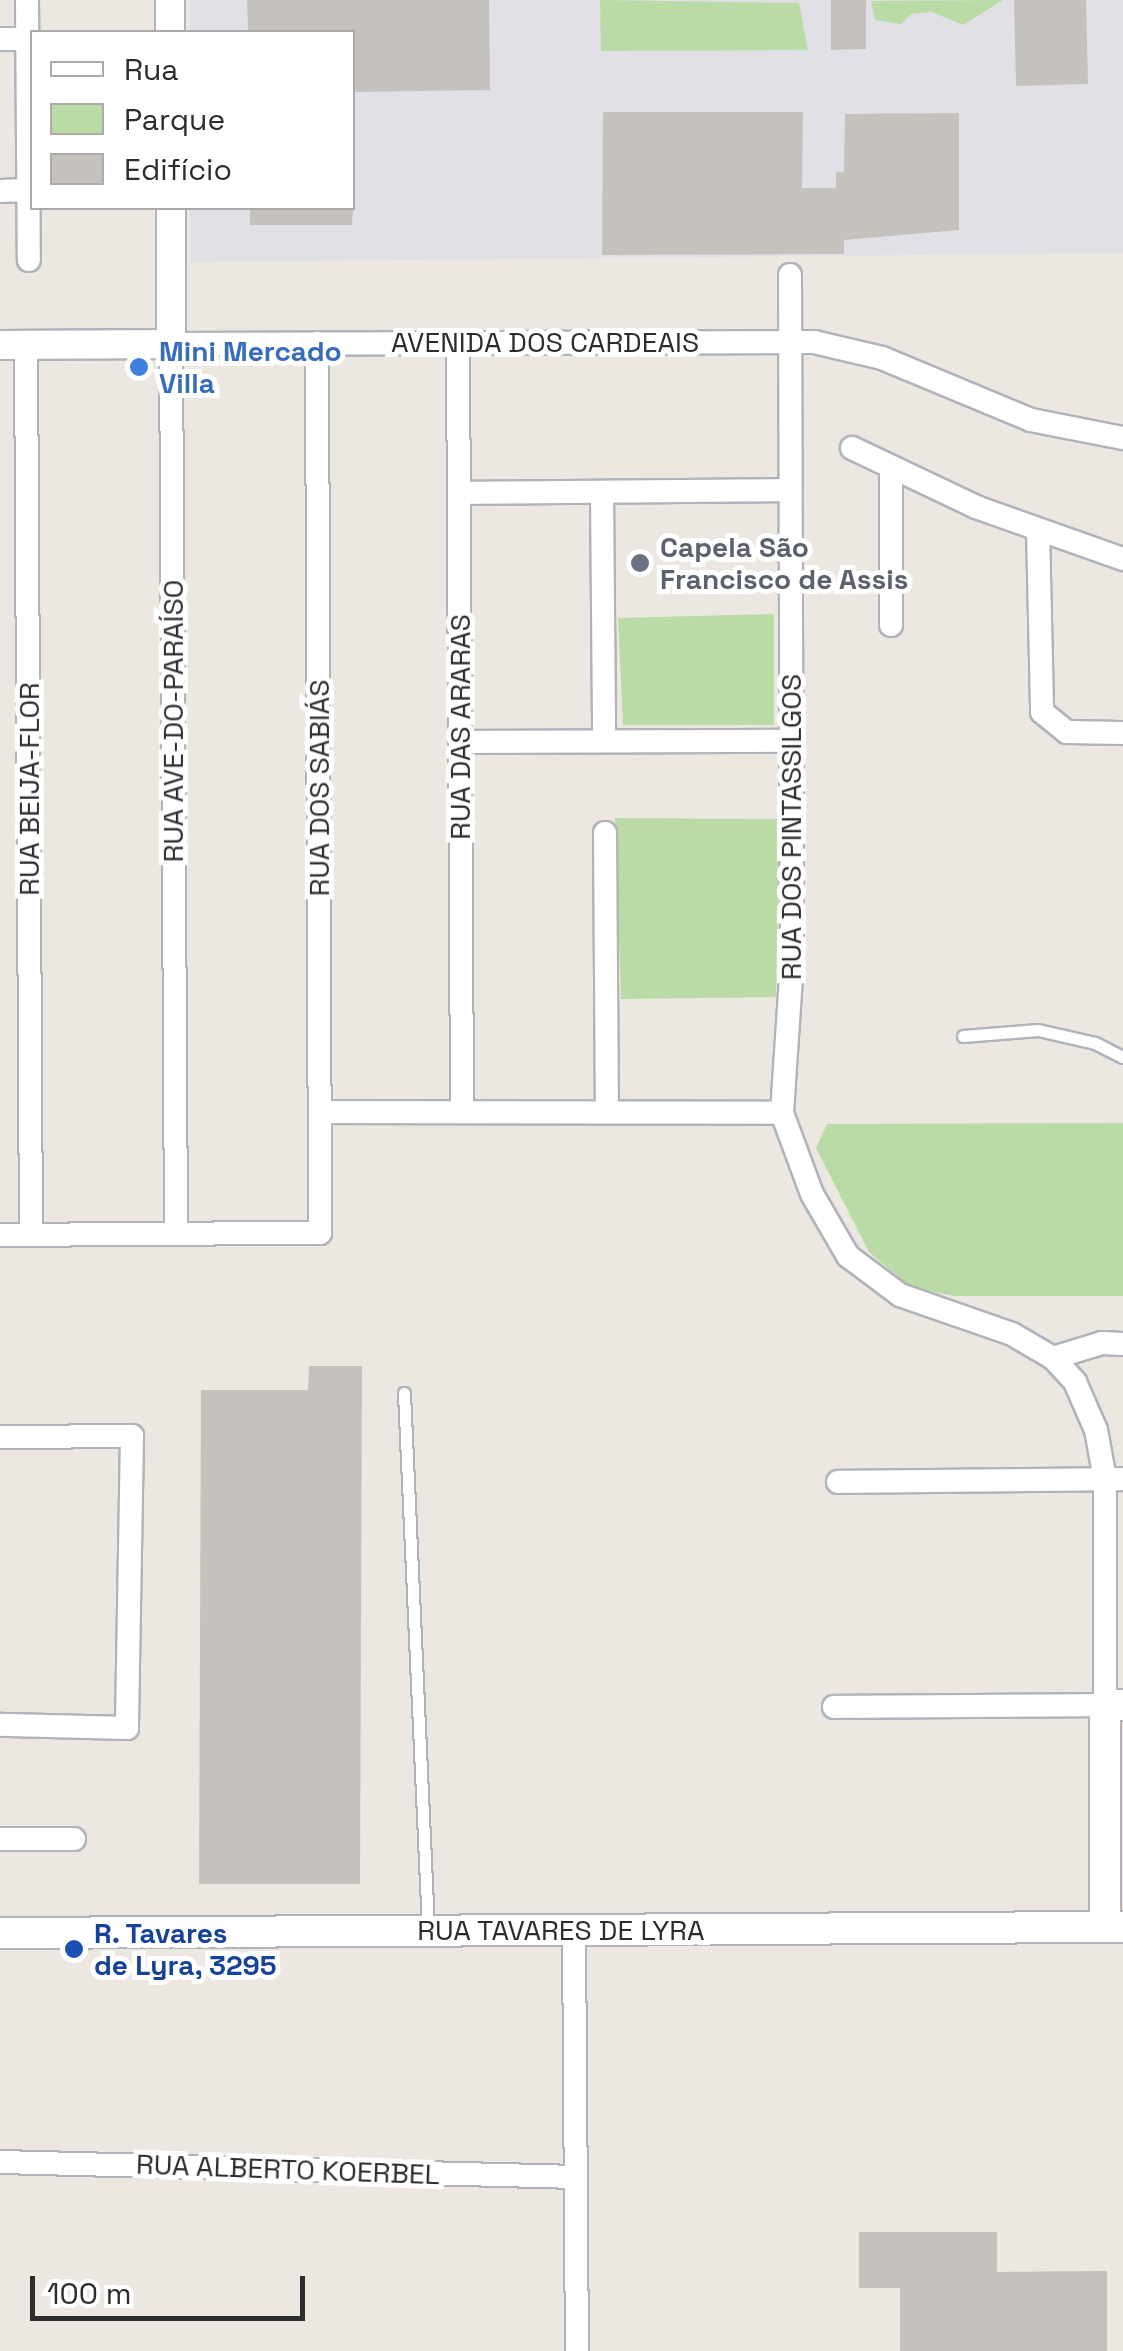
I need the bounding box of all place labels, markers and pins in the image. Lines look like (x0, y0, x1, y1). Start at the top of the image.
place label: Mini Mercado Villa (159, 334, 342, 400)
marker: Mini Mercado Villa (128, 356, 150, 378)
place label: Capela São Francisco de Assis (660, 530, 909, 596)
marker: Capela São Francisco de Assis (629, 552, 651, 574)
place label: R. Tavares de Lyra, 3295 (94, 1916, 277, 1982)
marker: R. Tavares de Lyra, 3295 (63, 1938, 85, 1960)

